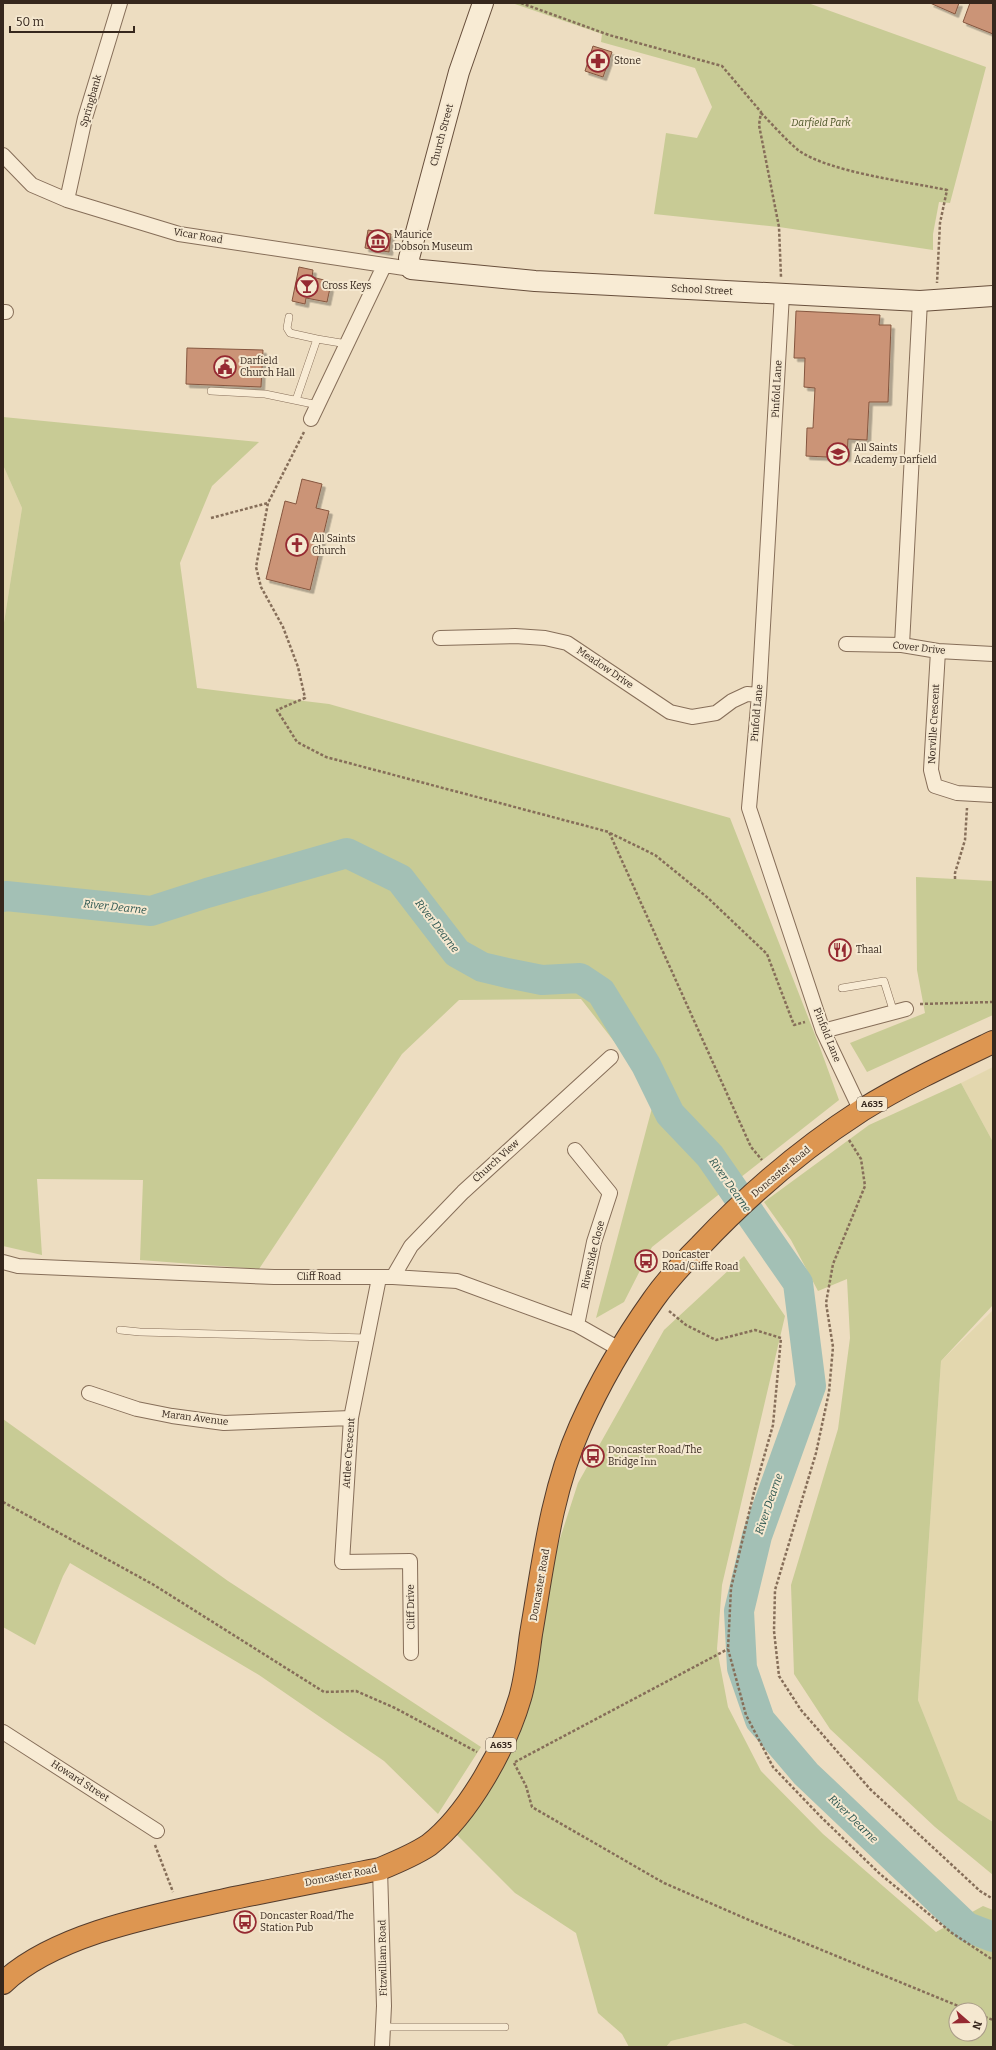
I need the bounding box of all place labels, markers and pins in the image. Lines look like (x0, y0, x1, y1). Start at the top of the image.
pharmacy icon: Stone (585, 48, 611, 74)
place label: Stone (614, 55, 641, 67)
museum icon: Maurice Dobson Museum (365, 228, 391, 254)
place label: Maurice Dobson Museum (394, 229, 473, 253)
bar icon: Cross Keys (294, 273, 320, 299)
place label: Cross Keys (322, 280, 372, 292)
public building icon: Darfield Church Hall (212, 354, 238, 380)
place label: Darfield Church Hall (240, 355, 295, 379)
school or university icon: All Saints Academy Darfield (825, 441, 851, 467)
place label: All Saints Academy Darfield (854, 442, 937, 466)
church icon: All Saints Church (284, 532, 310, 558)
place label: All Saints Church (312, 533, 356, 557)
restaurant icon: Thaal (827, 937, 853, 963)
place label: Thaal (856, 944, 882, 956)
bus stop icon: Doncaster Road/Cliffe Road (633, 1248, 659, 1274)
place label: Doncaster Road/Cliffe Road (662, 1249, 738, 1273)
bus stop icon: Doncaster Road/The Bridge Inn (580, 1443, 606, 1469)
place label: Doncaster Road/The Bridge Inn (608, 1444, 702, 1468)
bus stop icon: Doncaster Road/The Station Pub (232, 1909, 258, 1935)
place label: Doncaster Road/The Station Pub (260, 1910, 354, 1934)

